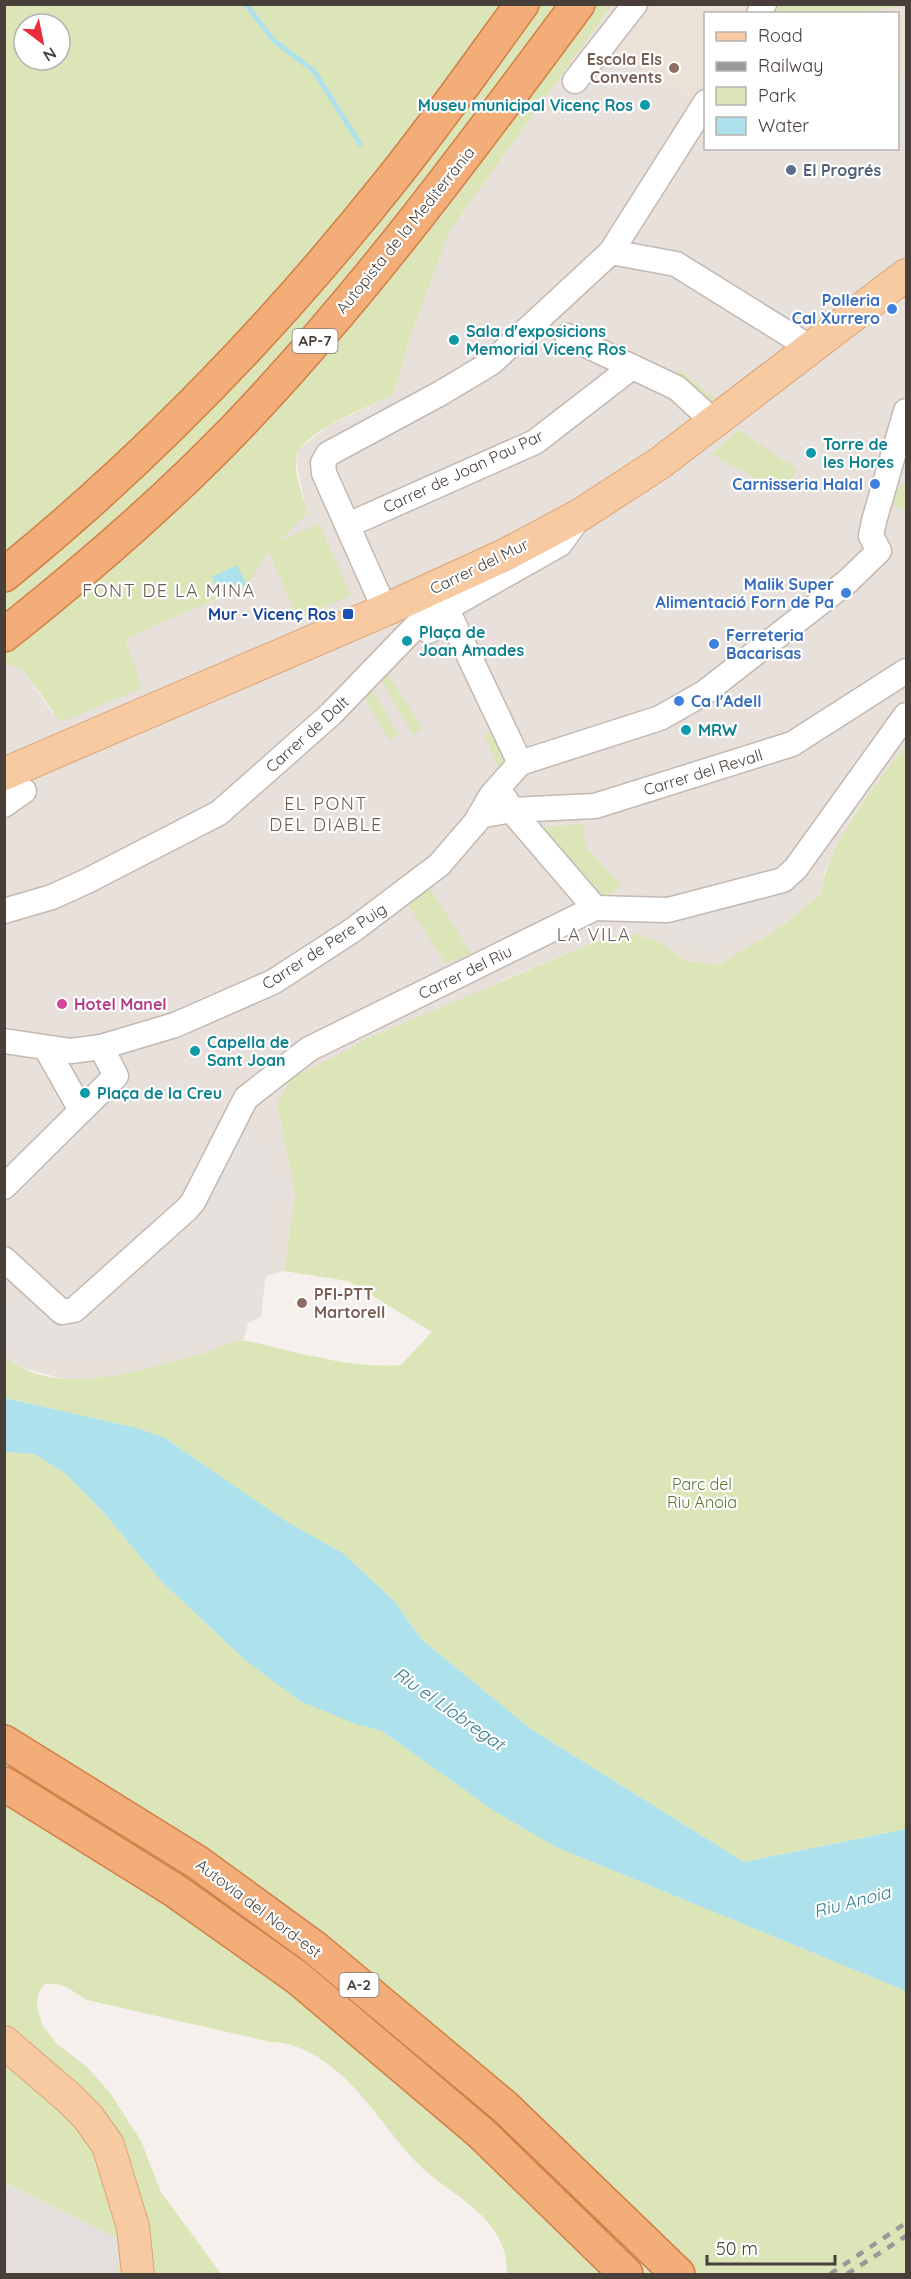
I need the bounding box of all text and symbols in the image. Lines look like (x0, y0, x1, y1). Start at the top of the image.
north arrow (12, 12, 72, 72)
legend (704, 12, 899, 150)
text: Road (758, 24, 803, 47)
text: N (40, 43, 60, 66)
place label: Escola Els Convents (587, 49, 662, 87)
text: Railway (758, 54, 824, 77)
marker: Escola Els Convents (667, 61, 681, 75)
text: Park (758, 84, 796, 107)
place label: Museu municipal Vicenç Ros (418, 95, 633, 115)
marker: Museu municipal Vicenç Ros (638, 98, 652, 112)
text: Water (758, 114, 809, 137)
street label: Autopista de la Mediterrània (331, 142, 479, 318)
place label: El Progrés (803, 160, 881, 180)
marker: El Progrés (784, 163, 798, 177)
place label: Polleria Cal Xurrero (792, 290, 880, 328)
marker: Polleria Cal Xurrero (885, 302, 899, 316)
place label: Sala d'exposicions Memorial Vicenç Ros (466, 321, 626, 359)
road number: AP-7 (292, 329, 338, 353)
marker: Sala d'exposicions Memorial Vicenç Ros (447, 333, 461, 347)
street label: Carrer de Joan Pau Par (380, 425, 546, 517)
place label: Torre de les Hores (823, 434, 894, 472)
marker: Torre de les Hores (804, 446, 818, 460)
place label: Carnisseria Halal (732, 474, 863, 494)
marker: Carnisseria Halal (868, 477, 882, 491)
street label: Carrer del Mur (427, 534, 531, 598)
place label: Malik Super Alimentació Forn de Pa (656, 574, 834, 612)
district label: FONT DE LA MINA (82, 579, 256, 602)
marker: Malik Super Alimentació Forn de Pa (839, 586, 853, 600)
place label: Mur - Vicenç Ros (208, 604, 336, 624)
marker: Mur - Vicenç Ros (341, 607, 355, 621)
place label: Plaça de Joan Amades (419, 622, 524, 660)
place label: Ferreteria Bacarisas (726, 625, 804, 663)
marker: Plaça de Joan Amades (400, 634, 414, 648)
marker: Ferreteria Bacarisas (707, 637, 721, 651)
street label: Carrer de Dalt (261, 691, 353, 777)
place label: Ca l'Adell (691, 691, 762, 711)
marker: Ca l'Adell (672, 694, 686, 708)
place label: MRW (698, 720, 737, 740)
marker: MRW (679, 723, 693, 737)
street label: Carrer del Revall (641, 744, 765, 800)
district label: EL PONT DEL DIABLE (269, 792, 383, 836)
street label: Carrer de Pere Puig (258, 898, 390, 994)
district label: LA VILA (557, 923, 631, 946)
street label: Carrer del Riu (415, 941, 515, 1003)
place label: Hotel Manel (74, 994, 167, 1014)
marker: Hotel Manel (55, 997, 69, 1011)
place label: Capella de Sant Joan (207, 1032, 289, 1070)
marker: Capella de Sant Joan (188, 1044, 202, 1058)
place label: Plaça de la Creu (97, 1083, 222, 1103)
marker: Plaça de la Creu (78, 1086, 92, 1100)
place label: PFI-PTT Martorell (314, 1284, 385, 1322)
marker: PFI-PTT Martorell (295, 1296, 309, 1310)
park label: Parc del Riu Anoia (667, 1474, 737, 1512)
water label: Riu el Llobregat (389, 1662, 511, 1756)
street label: Autovia del Nord-est (192, 1854, 326, 1962)
water label: Riu Anoia (811, 1880, 894, 1923)
road number: A-2 (340, 1973, 378, 1997)
scale bar (707, 2228, 834, 2266)
text: 50 m (716, 2237, 758, 2260)

